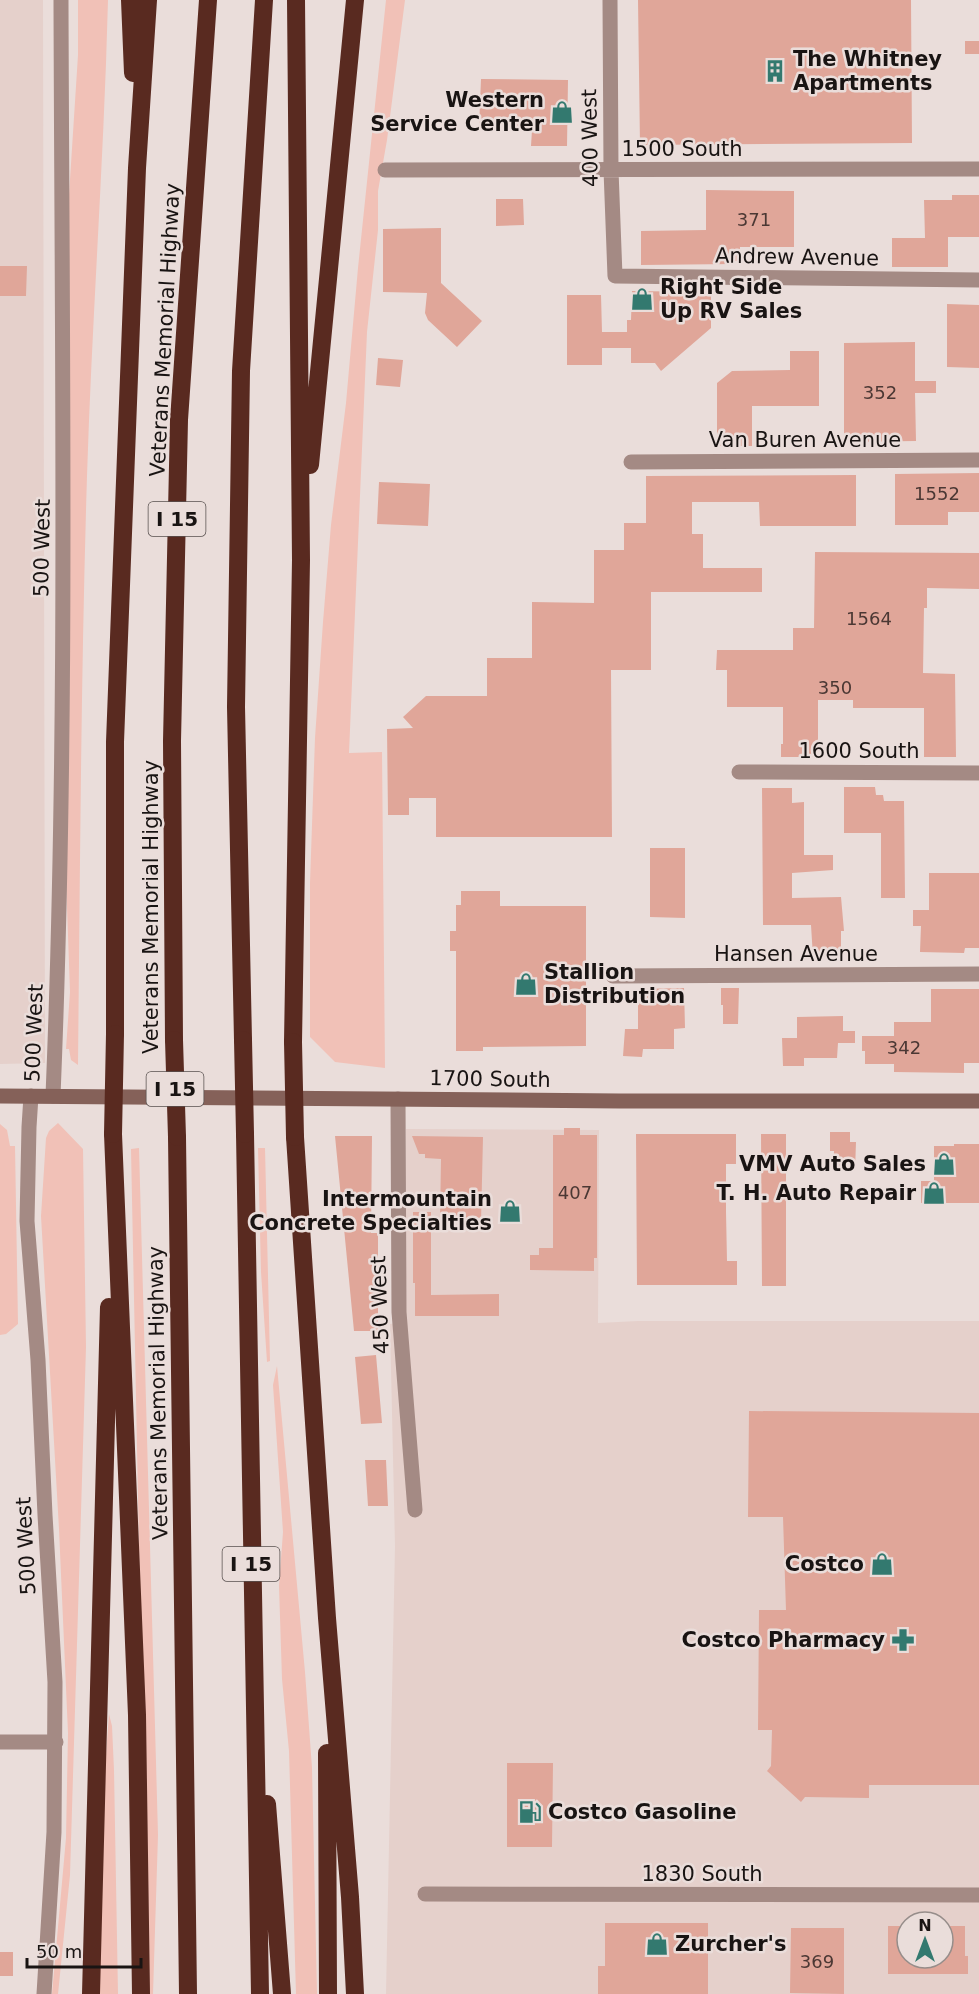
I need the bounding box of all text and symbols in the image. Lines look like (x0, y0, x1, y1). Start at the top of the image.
place label: The Whitney Apartments (793, 47, 942, 95)
building icon: The Whitney Apartments (762, 58, 788, 84)
place label: Western Service Center (370, 88, 545, 136)
street label: 400 West (577, 89, 603, 187)
shop icon: Western Service Center (549, 99, 575, 125)
street label: 1500 South (621, 137, 743, 161)
street label: Veterans Memorial Highway (145, 182, 185, 478)
house number: 371 (737, 209, 771, 230)
street label: Andrew Avenue (715, 244, 879, 270)
place label: Right Side Up RV Sales (660, 275, 802, 323)
shop icon: Right Side Up RV Sales (629, 286, 655, 312)
house number: 352 (863, 382, 897, 403)
street label: Van Buren Avenue (709, 428, 901, 452)
house number: 1552 (914, 483, 960, 504)
street label: 500 West (29, 499, 55, 597)
road number: I 15 (148, 502, 206, 536)
house number: 1564 (846, 608, 892, 629)
house number: 350 (818, 677, 852, 698)
street label: 1600 South (798, 739, 920, 763)
street label: Veterans Memorial Highway (139, 760, 163, 1054)
street label: Hansen Avenue (714, 942, 878, 966)
place label: Stallion Distribution (544, 960, 685, 1008)
shop icon: Stallion Distribution (513, 971, 539, 997)
street label: 500 West (20, 983, 48, 1083)
house number: 342 (887, 1037, 921, 1058)
street label: 1700 South (429, 1066, 551, 1092)
road number: I 15 (146, 1072, 204, 1106)
shop icon: VMV Auto Sales (931, 1151, 957, 1177)
place label: VMV Auto Sales (739, 1152, 926, 1176)
shop icon: T. H. Auto Repair (921, 1180, 947, 1206)
place label: T. H. Auto Repair (717, 1181, 917, 1205)
house number: 407 (558, 1182, 592, 1203)
place label: Intermountain Concrete Specialties (249, 1187, 492, 1235)
shop icon: Intermountain Concrete Specialties (497, 1198, 523, 1224)
street label: Veterans Memorial Highway (143, 1246, 173, 1540)
street label: 450 West (366, 1255, 394, 1355)
street label: 500 West (11, 1496, 41, 1596)
road number: I 15 (222, 1547, 280, 1581)
shop icon: Costco (869, 1551, 895, 1577)
place label: Costco (785, 1552, 864, 1576)
pharmacy icon: Costco Pharmacy (890, 1627, 916, 1653)
place label: Costco Pharmacy (681, 1628, 885, 1652)
fuel station icon: Costco Gasoline (517, 1799, 543, 1825)
place label: Costco Gasoline (548, 1800, 737, 1824)
street label: 1830 South (641, 1862, 763, 1886)
north arrow (895, 1910, 955, 1970)
text: N (918, 1916, 932, 1935)
scale bar (27, 1931, 141, 1969)
shop icon: Zurcher's (644, 1931, 670, 1957)
place label: Zurcher's (675, 1932, 786, 1956)
text: 50 m (36, 1941, 82, 1962)
house number: 369 (800, 1951, 834, 1972)

